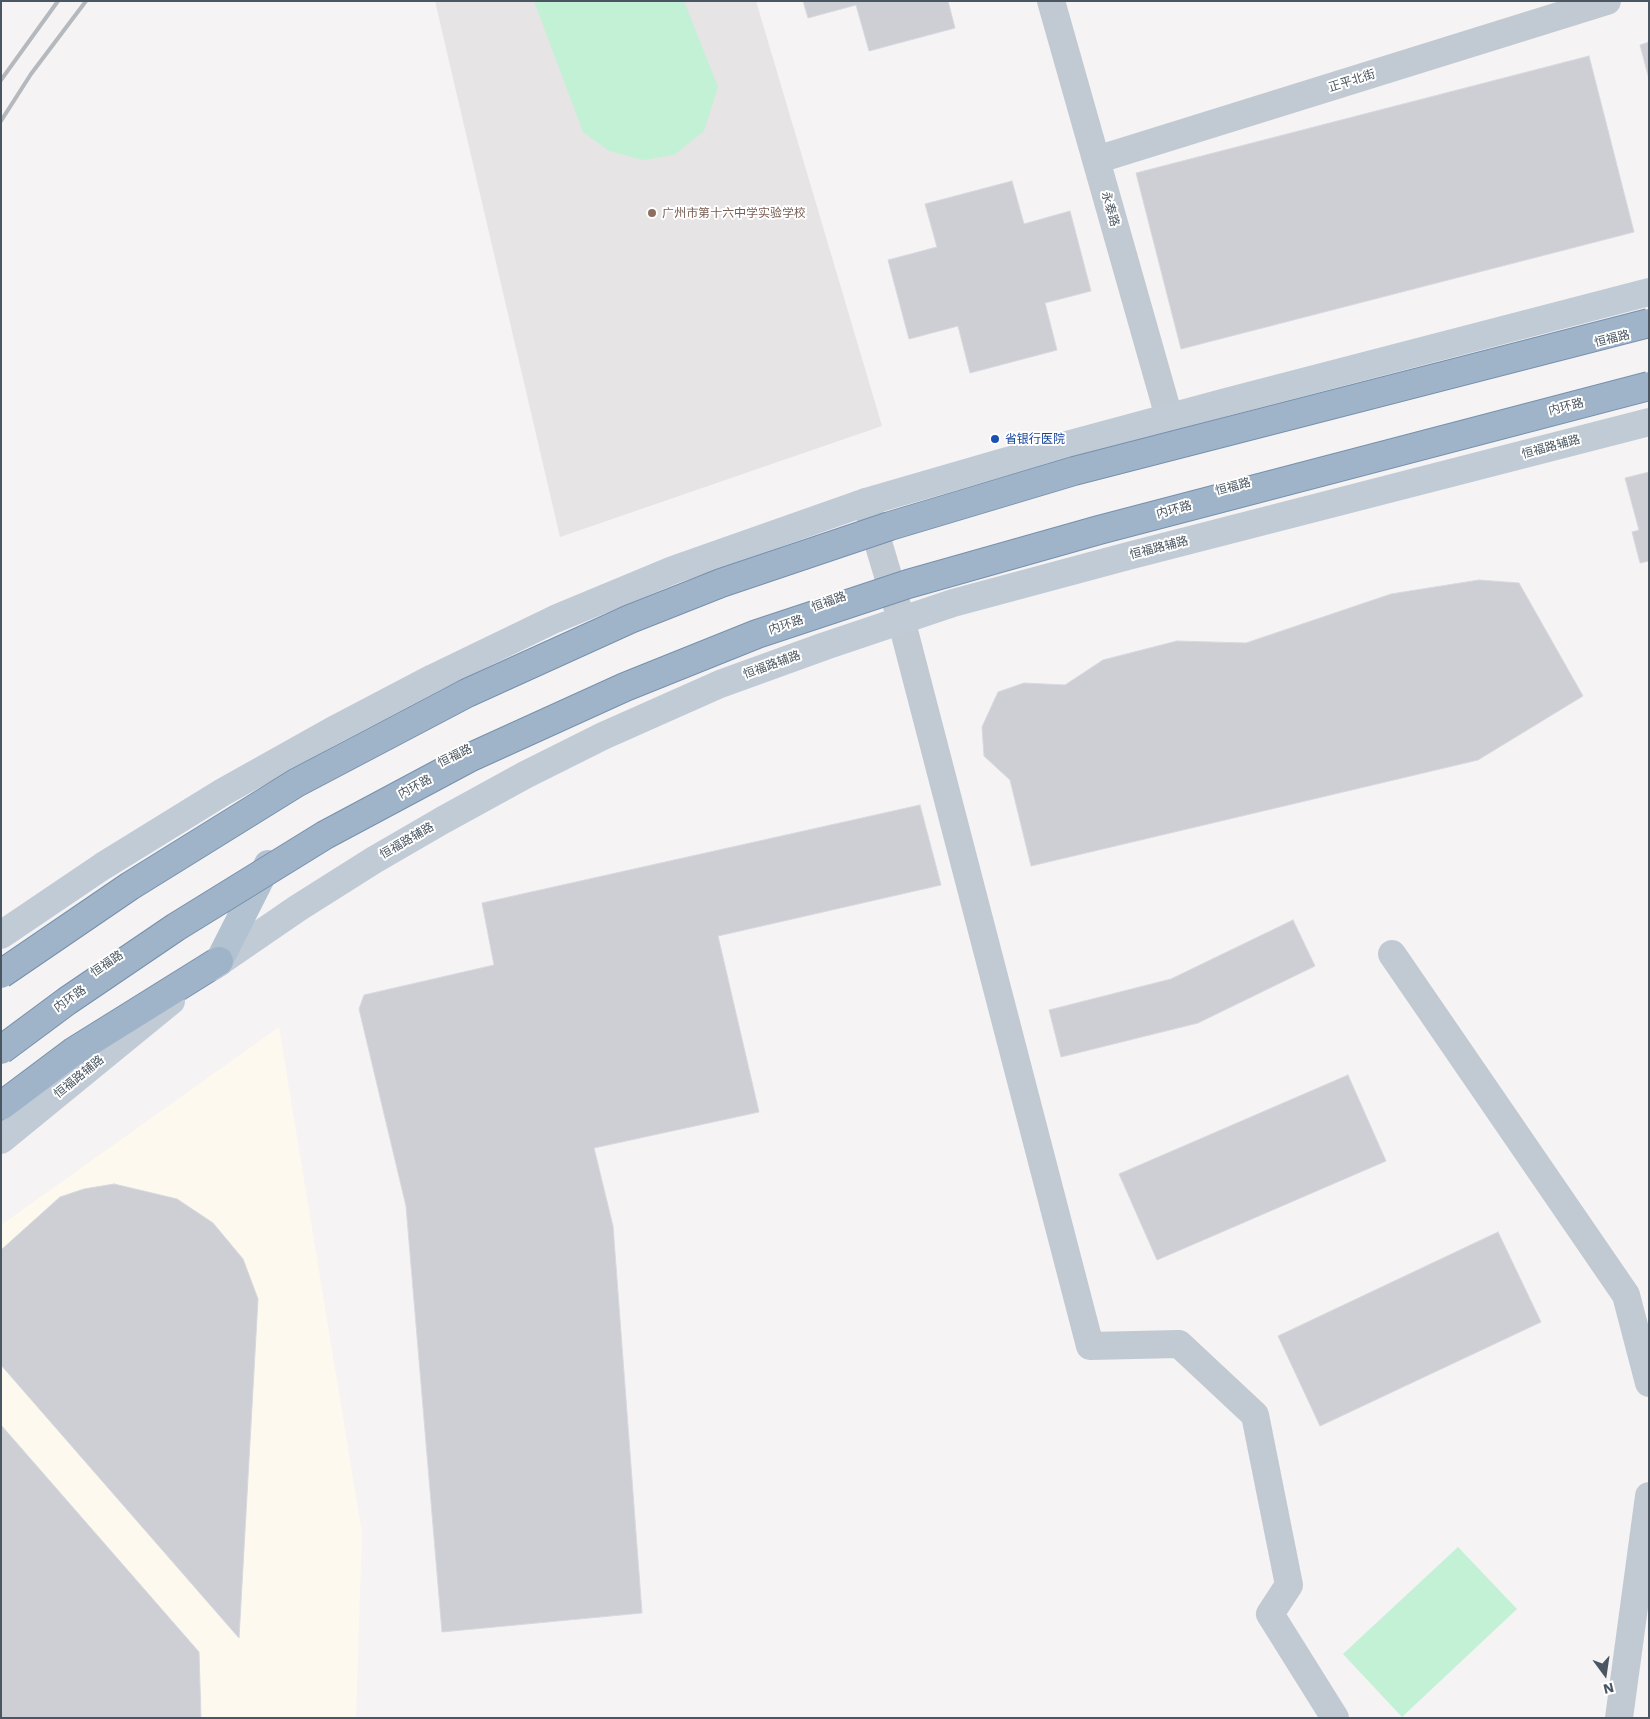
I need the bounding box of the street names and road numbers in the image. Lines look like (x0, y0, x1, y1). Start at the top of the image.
street label: 正平北街 (1327, 67, 1377, 95)
street label: 永泰路 (1098, 190, 1122, 228)
street label: 恒福路 (1593, 328, 1631, 350)
street label: 内环路 (1547, 396, 1585, 418)
street label: 恒福路辅路 (1520, 432, 1582, 462)
street label: 恒福路 (1214, 475, 1252, 499)
street label: 内环路 (1155, 498, 1193, 522)
street label: 恒福路辅路 (1128, 534, 1190, 562)
street label: 恒福路 (810, 589, 848, 615)
street label: 内环路 (767, 613, 805, 637)
street label: 恒福路辅路 (741, 648, 803, 682)
street label: 恒福路 (436, 742, 474, 770)
street label: 内环路 (396, 772, 434, 802)
street label: 恒福路辅路 (377, 820, 437, 862)
street label: 恒福路 (88, 948, 126, 980)
street label: 内环路 (51, 983, 89, 1015)
street label: 恒福路辅路 (51, 1053, 107, 1101)

